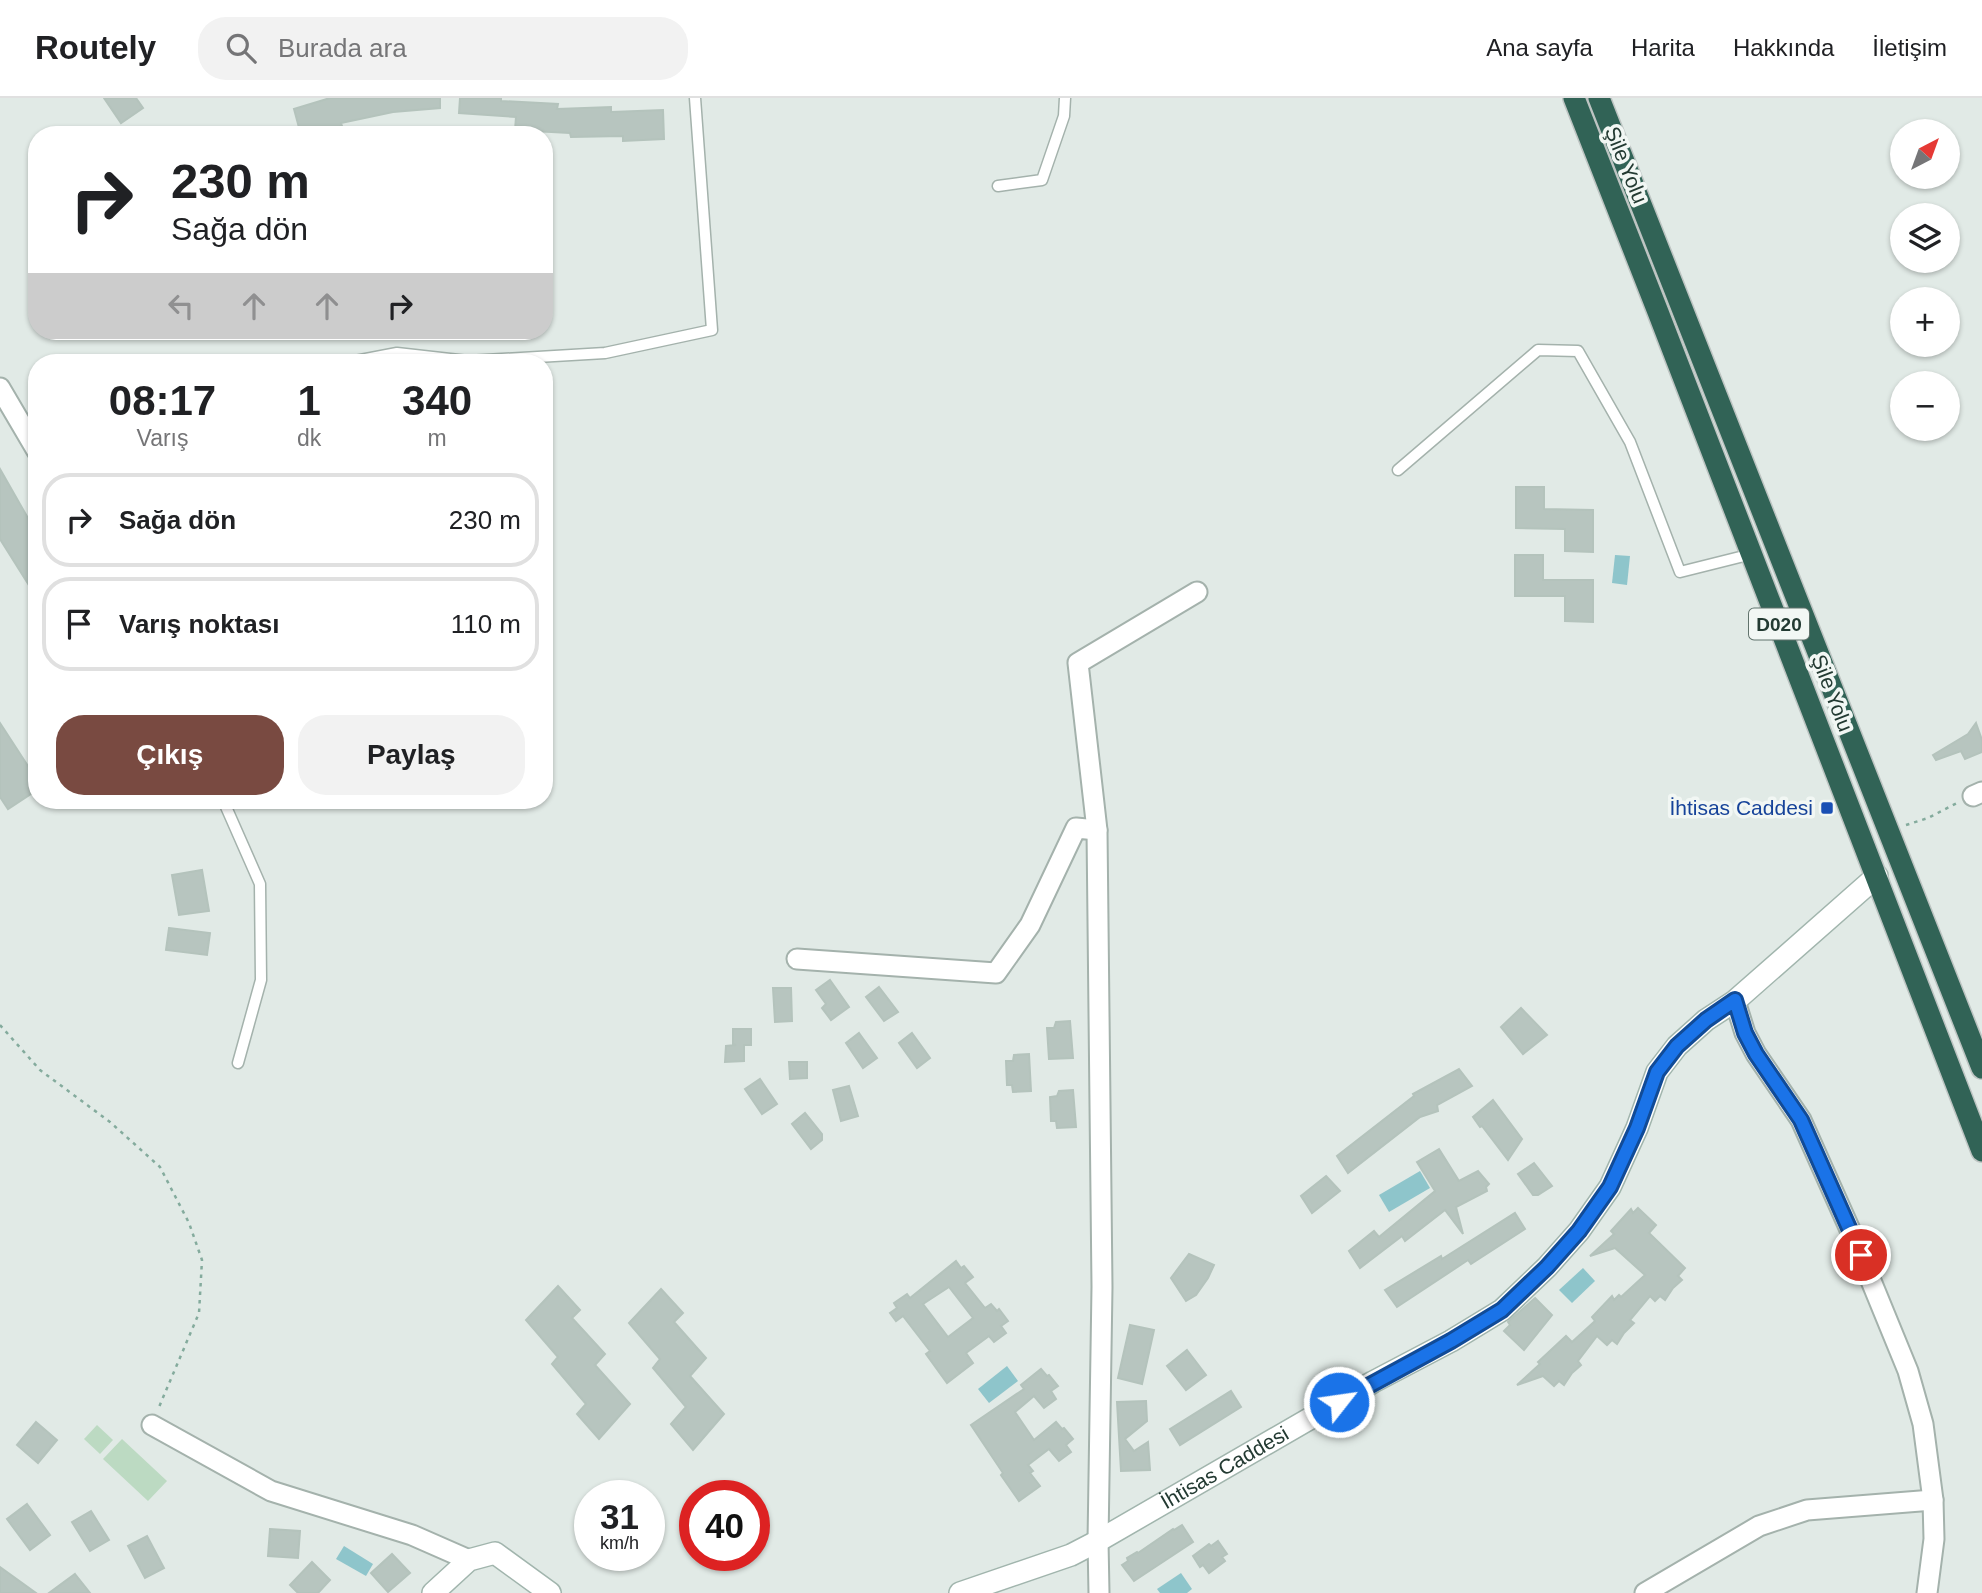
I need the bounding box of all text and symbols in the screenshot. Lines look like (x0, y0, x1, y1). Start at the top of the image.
search box (198, 17, 688, 80)
text: Routely (35, 29, 156, 66)
icon: search (222, 29, 260, 67)
text: Burada ara (278, 33, 407, 63)
text: Ana sayfa (1486, 34, 1593, 61)
text: Harita (1631, 34, 1695, 61)
text: Hakkında (1733, 34, 1834, 61)
text: İletişim (1872, 34, 1947, 61)
north arrow (1890, 119, 1960, 189)
map controls (1890, 119, 1960, 441)
street label: Şile Yolu (1601, 123, 1652, 206)
icon: right (56, 154, 147, 245)
text: 230 m (171, 154, 310, 208)
button: layers (1890, 203, 1960, 273)
text: Sağa dön (171, 211, 308, 247)
icon: left (162, 287, 200, 325)
icon: ahead (235, 287, 273, 325)
icon: ahead (308, 287, 346, 325)
icon: right (381, 287, 419, 325)
button: + (1890, 287, 1960, 357)
button: − (1890, 371, 1960, 441)
text: 08:17 (109, 377, 216, 424)
text: 1 (297, 377, 321, 424)
text: 340 (402, 377, 472, 424)
text: Varış (137, 425, 189, 451)
text: dk (297, 425, 321, 451)
text: m (428, 425, 447, 451)
icon: right (60, 501, 98, 539)
text: Sağa dön (119, 505, 236, 535)
text: 230 m (449, 505, 521, 535)
icon: arrive (60, 605, 98, 643)
road number: D020 (1749, 608, 1809, 639)
text: Varış noktası (119, 609, 279, 639)
text: 110 m (451, 609, 521, 639)
street label: Şile Yolu (1807, 651, 1858, 735)
button: Çıkış (56, 715, 284, 795)
button: Paylaş (298, 715, 525, 795)
place label: İhtisas Caddesi (1669, 796, 1813, 819)
marker: İhtisas Caddesi (1819, 800, 1835, 816)
pin (1831, 1225, 1891, 1285)
icon: arrive (1842, 1236, 1880, 1274)
position arrow (1302, 1365, 1376, 1439)
street label: İhtisas Caddesi (1156, 1421, 1292, 1513)
speed limit sign: 40 (679, 1480, 770, 1571)
text: 31 (600, 1497, 639, 1536)
text: km/h (600, 1533, 639, 1553)

